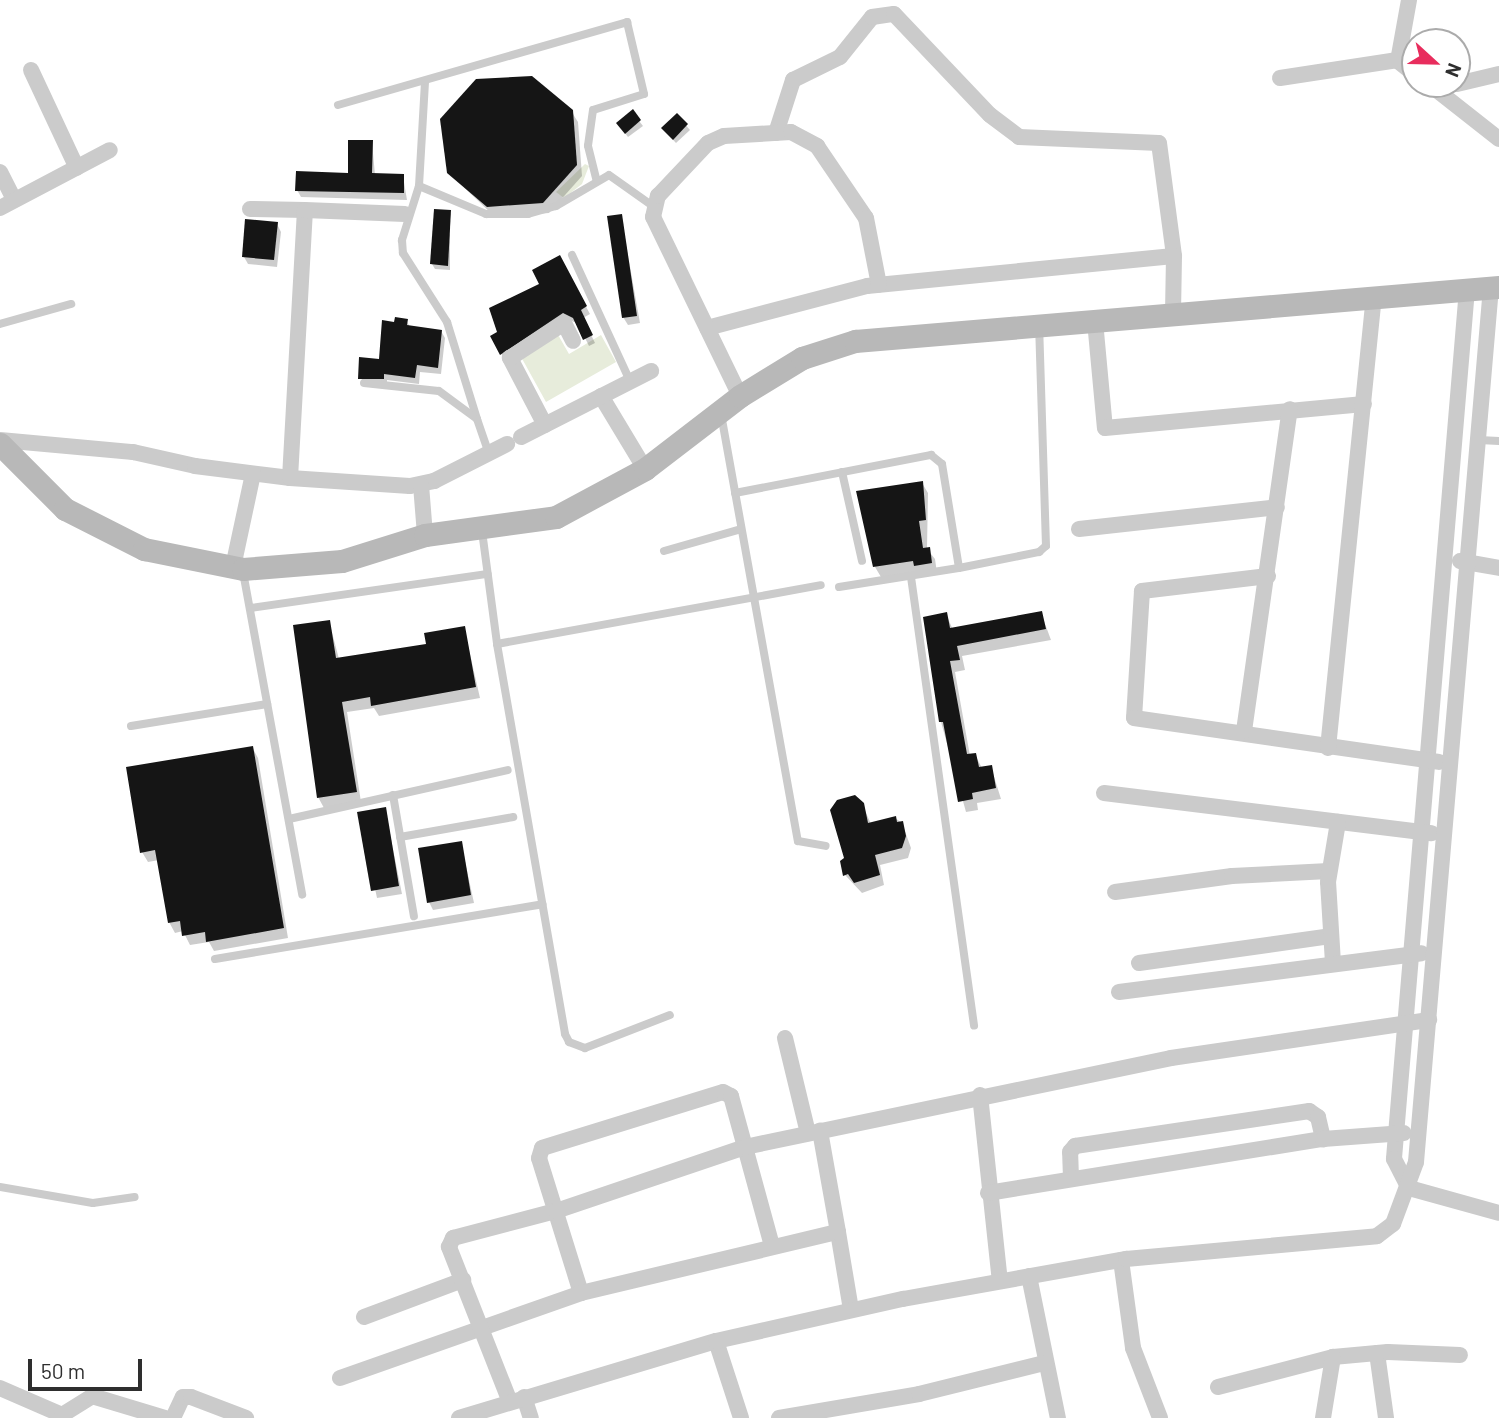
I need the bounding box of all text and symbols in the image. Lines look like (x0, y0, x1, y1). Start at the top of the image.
north arrow (1401, 28, 1471, 98)
text: N (1441, 60, 1467, 80)
scale bar (32, 1344, 145, 1388)
text: 50 m (41, 1358, 85, 1383)

